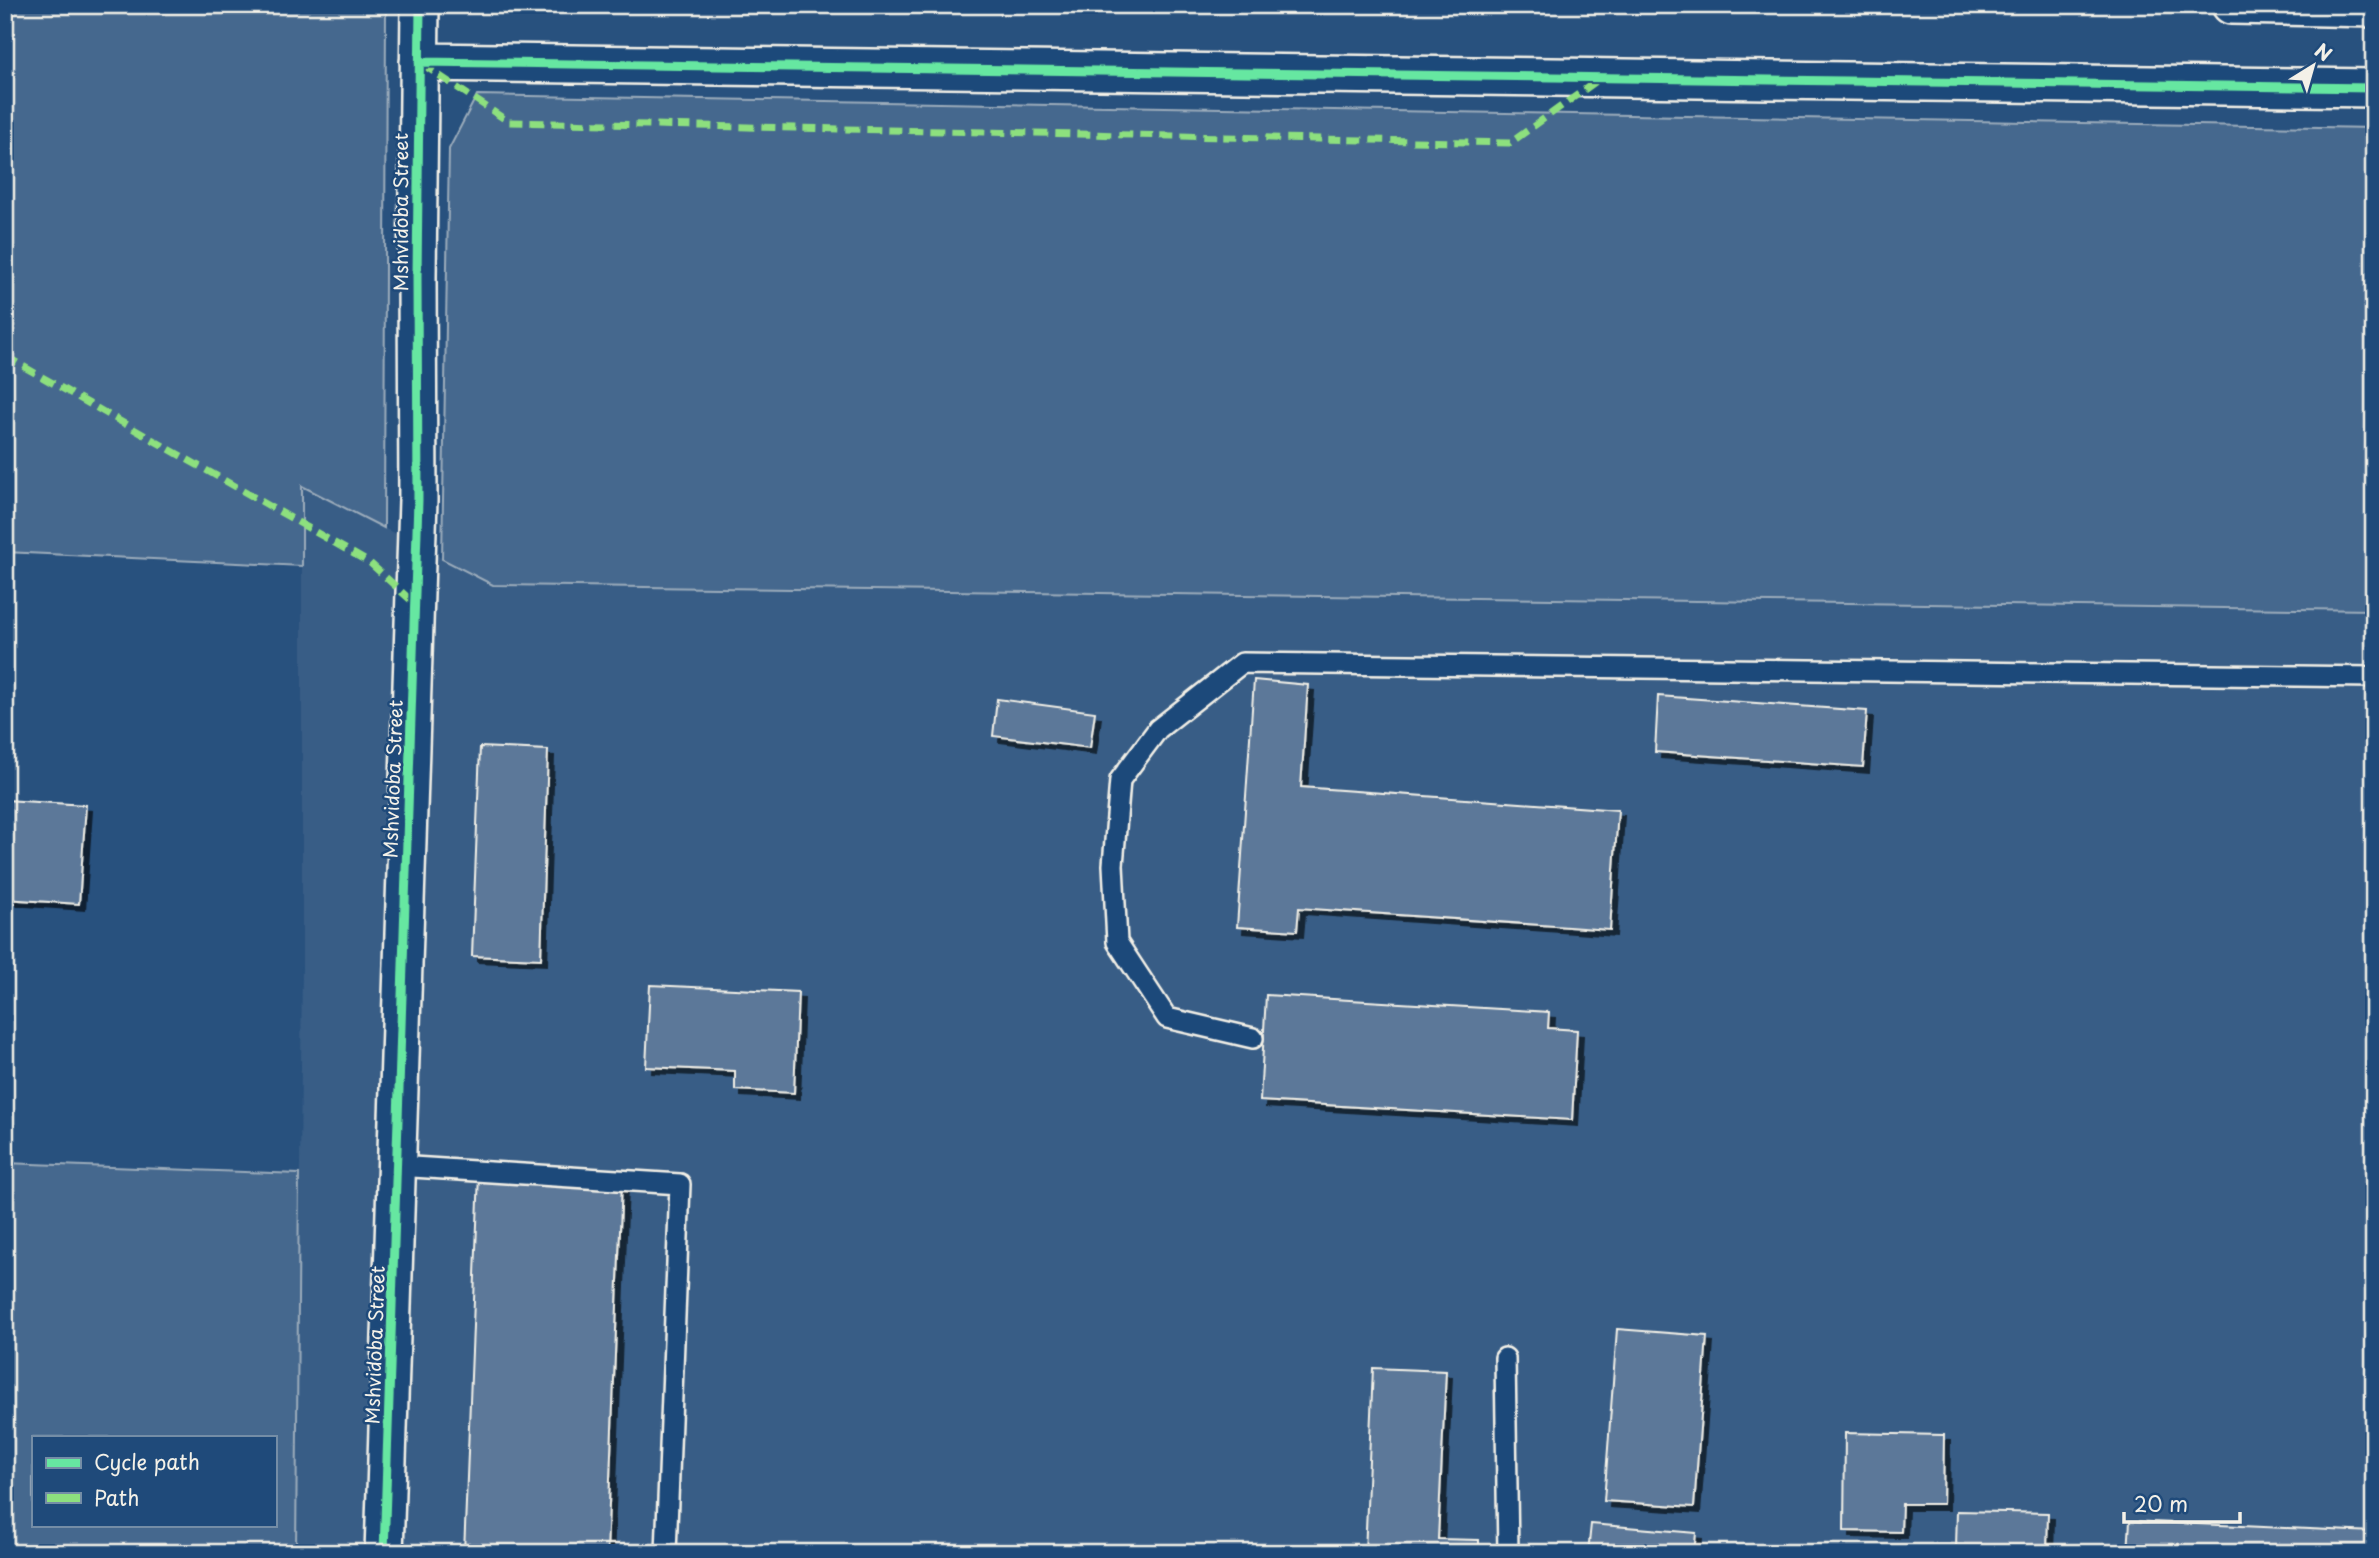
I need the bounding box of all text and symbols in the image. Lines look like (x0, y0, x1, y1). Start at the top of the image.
north arrow (2278, 32, 2348, 102)
text: N (2309, 36, 2338, 67)
street label: Mshvidoba Street (386, 132, 414, 291)
street label: Mshvidoba Street (375, 699, 409, 859)
street label: Mshvidoba Street (357, 1265, 391, 1425)
legend (32, 1436, 276, 1526)
text: Cycle path (94, 1445, 200, 1477)
text: Path (94, 1481, 139, 1513)
scale bar (2124, 1481, 2239, 1525)
text: 20 m (2134, 1487, 2188, 1519)

